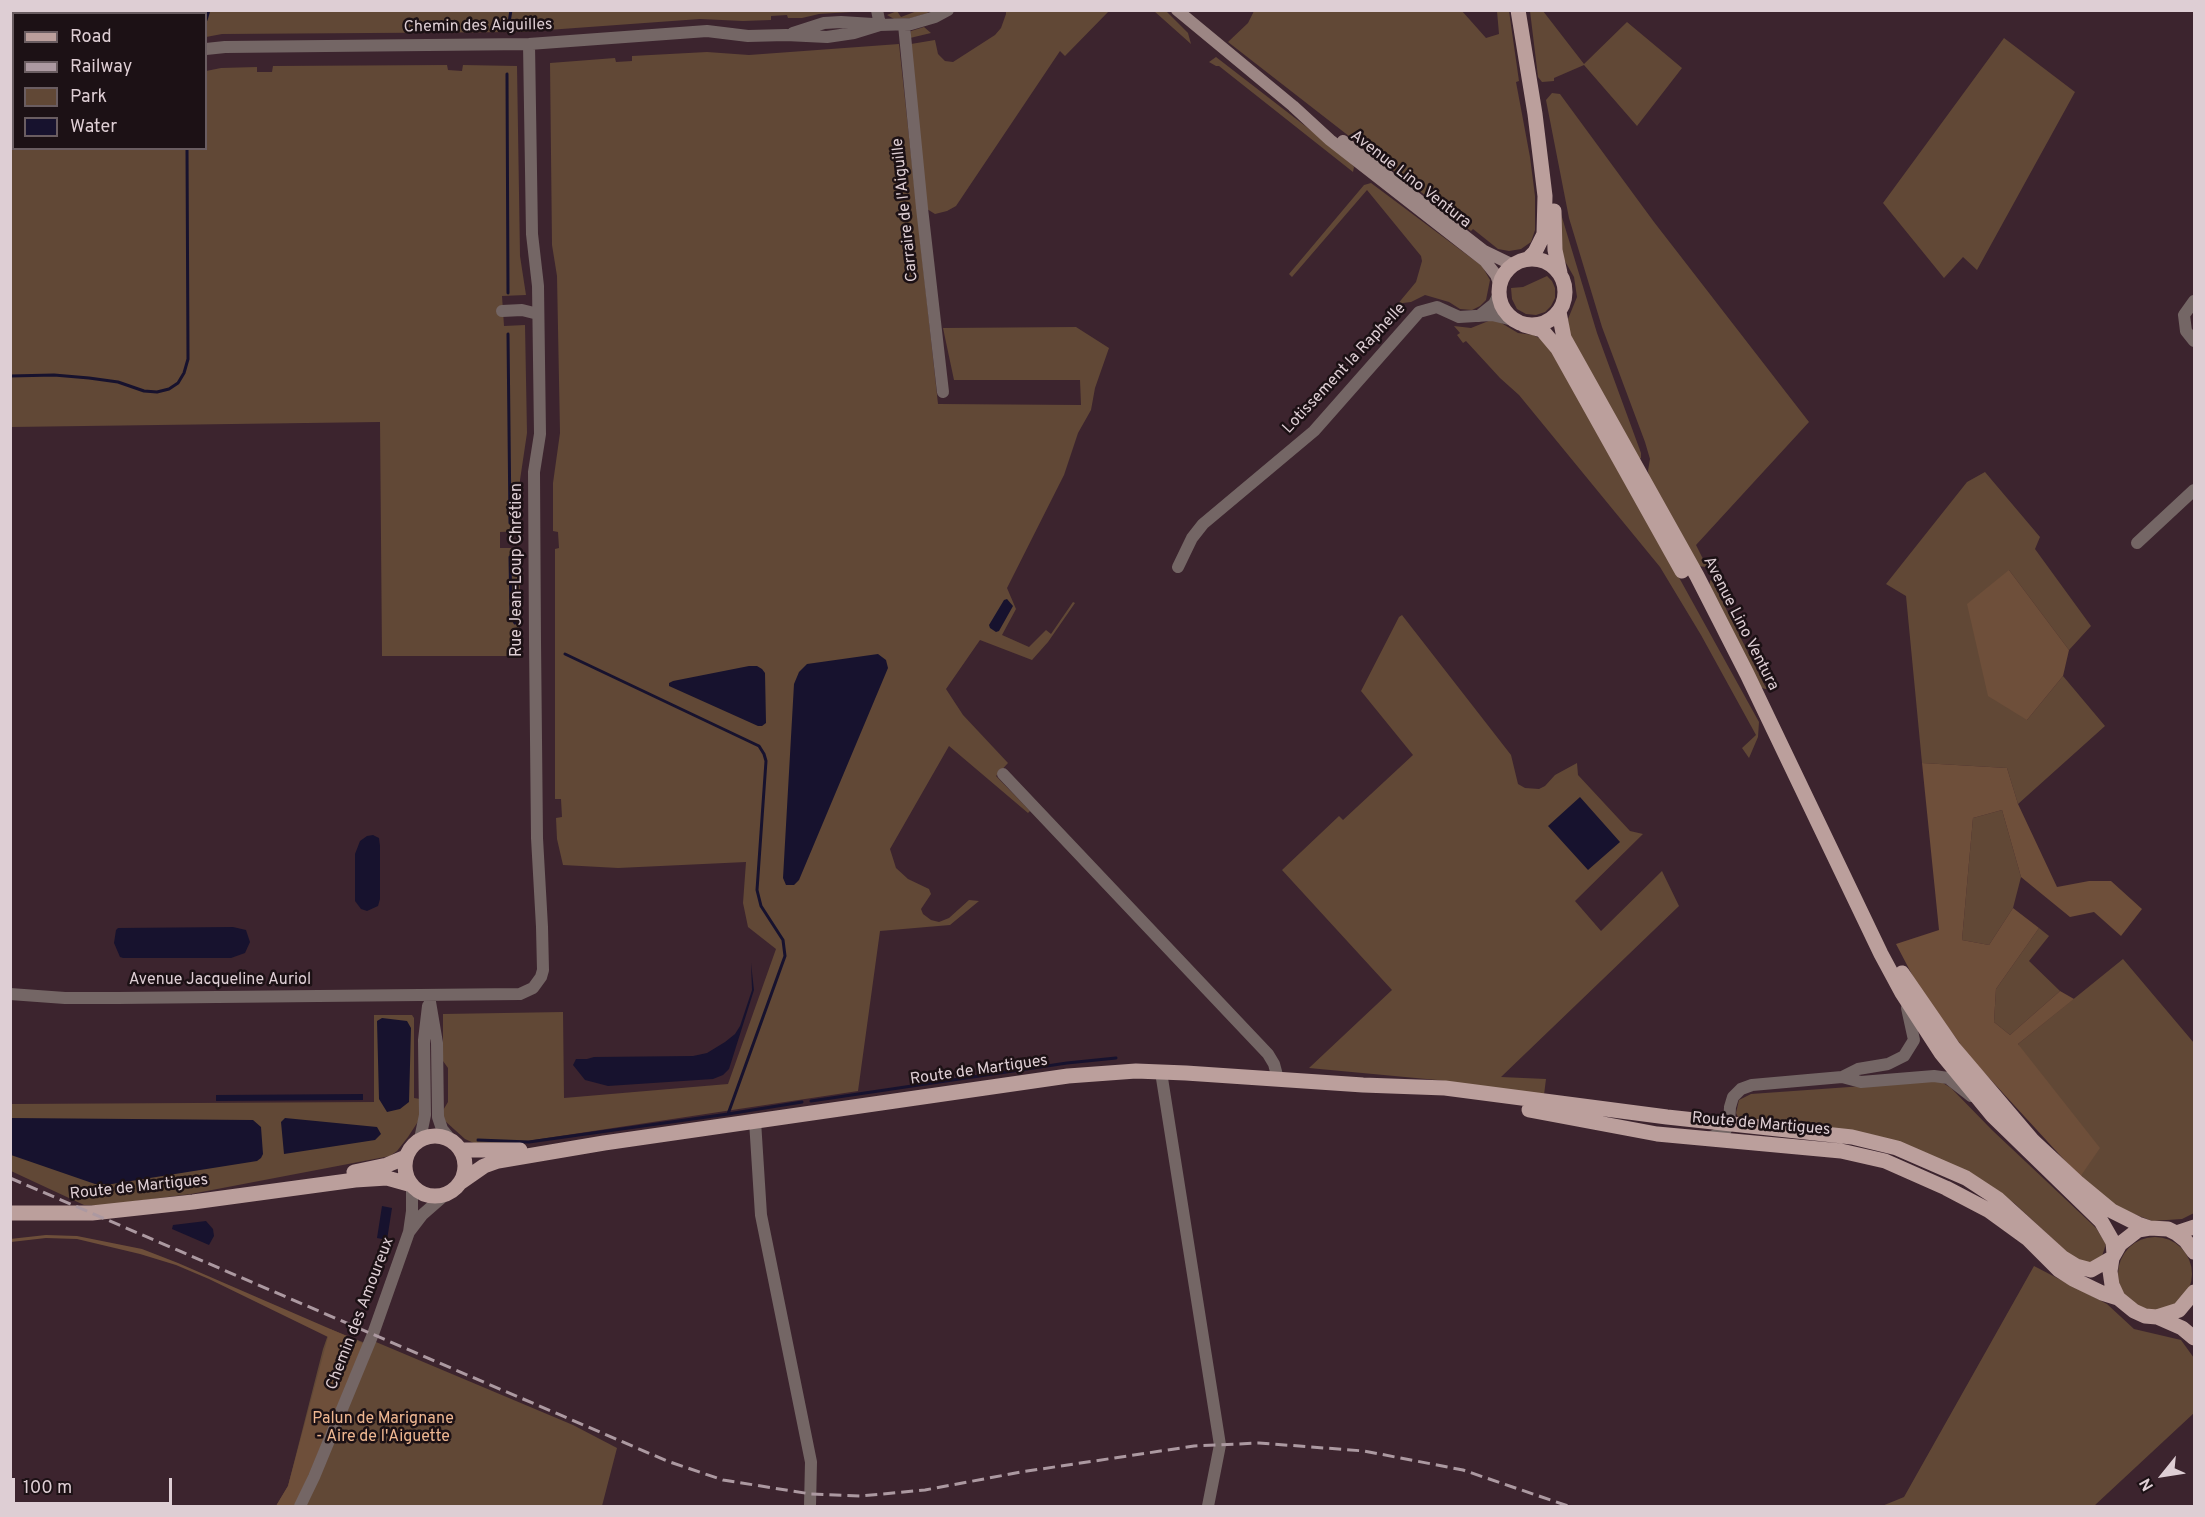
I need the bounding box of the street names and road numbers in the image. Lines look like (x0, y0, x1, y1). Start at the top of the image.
street label: Chemin des Aiguilles (403, 16, 553, 38)
street label: Avenue Lino Ventura (1346, 127, 1474, 233)
street label: Carraire de l'Aiguille (889, 137, 923, 283)
street label: Lotissement la Raphelle (1279, 300, 1411, 438)
street label: Rue Jean-Loup Chrétien (508, 483, 528, 657)
street label: Avenue Lino Ventura (1698, 554, 1782, 694)
street label: Avenue Jacqueline Auriol (129, 971, 311, 991)
street label: Route de Martigues (909, 1052, 1049, 1090)
street label: Route de Martigues (1691, 1109, 1831, 1141)
street label: Route de Martigues (69, 1171, 209, 1205)
street label: Chemin des Amoureux (323, 1235, 399, 1393)

